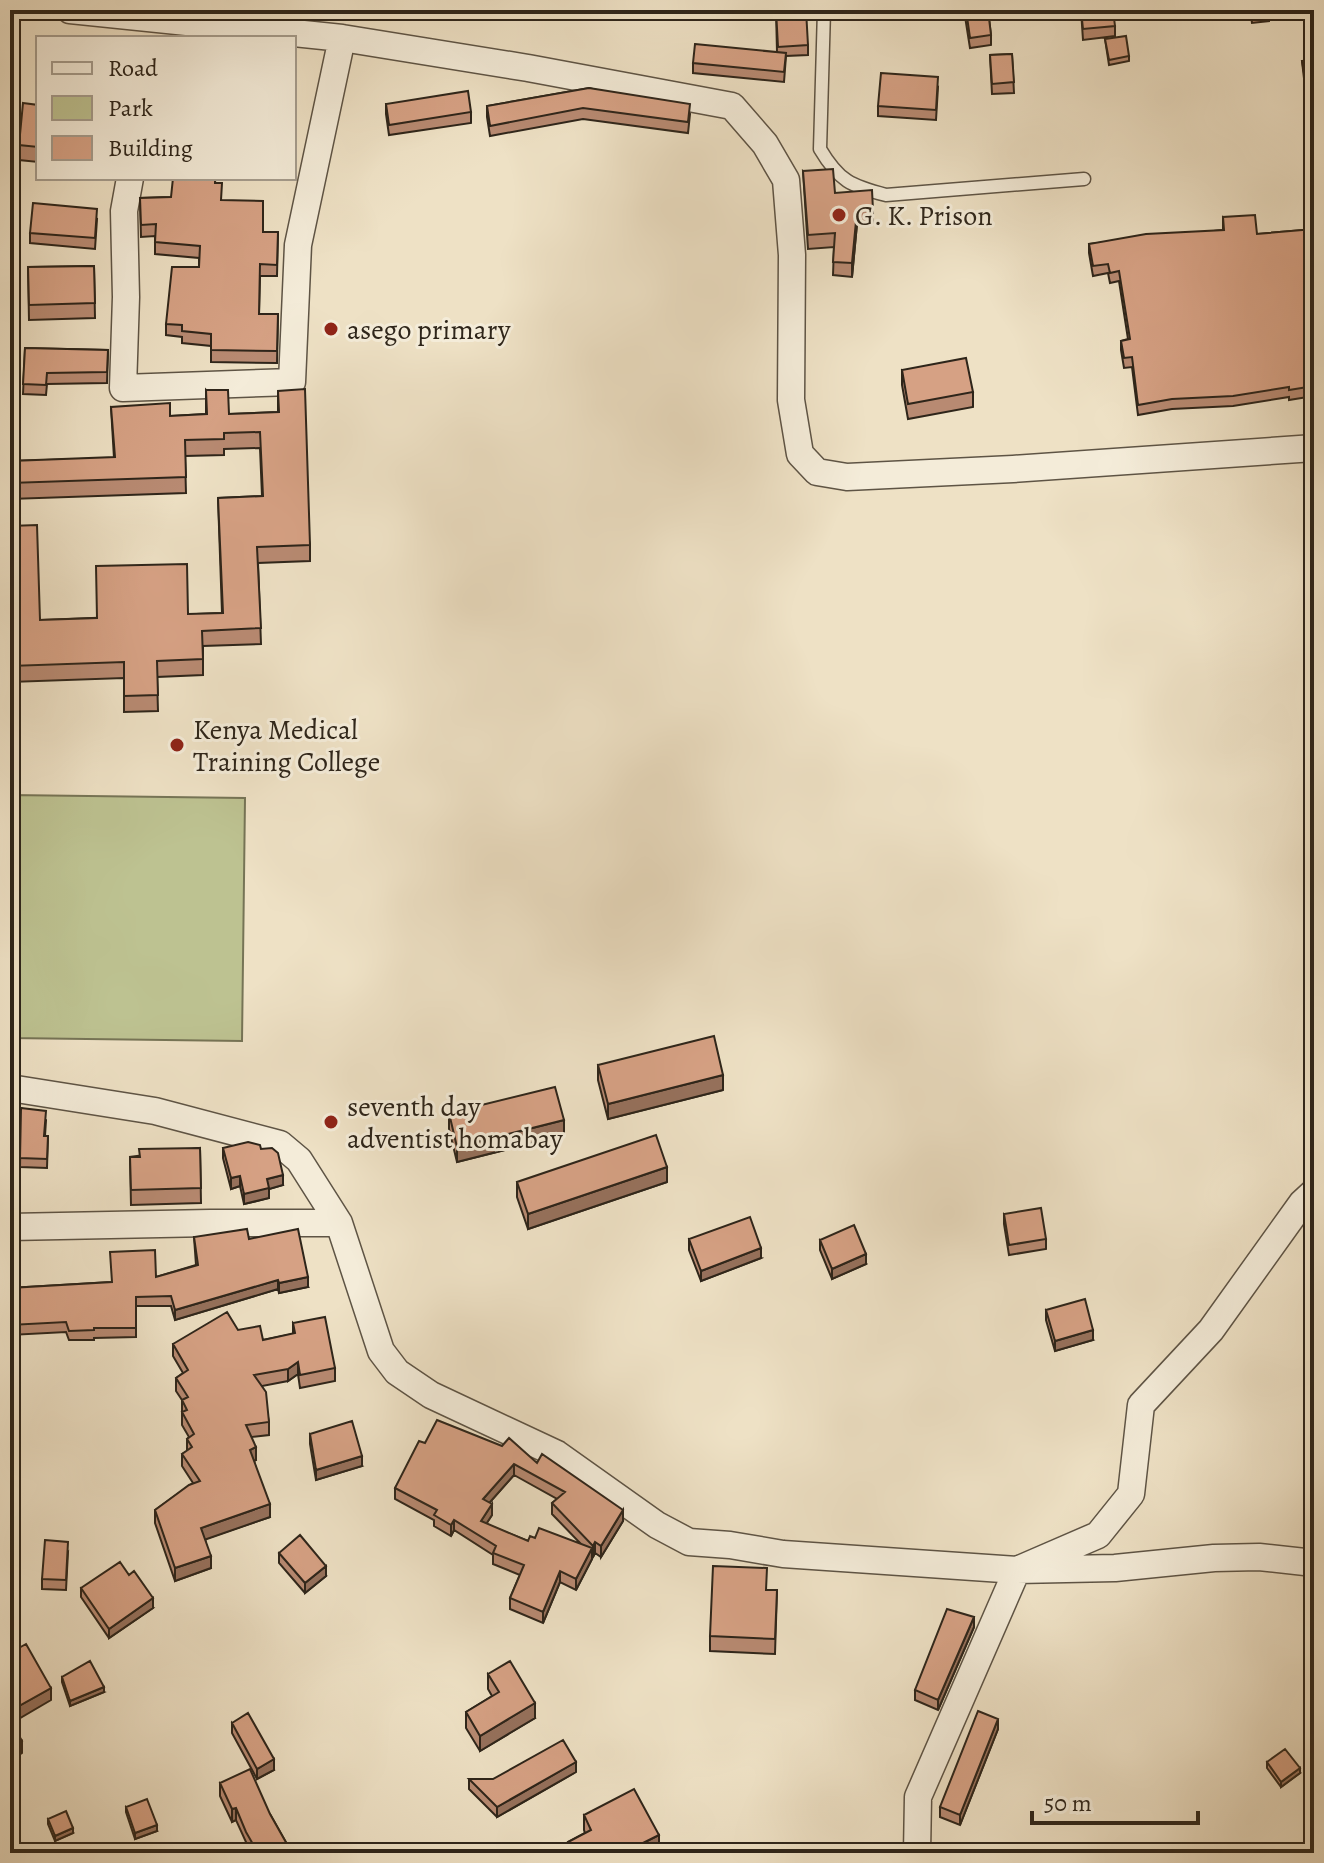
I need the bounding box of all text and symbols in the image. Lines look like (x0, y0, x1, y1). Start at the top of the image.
legend (36, 36, 296, 180)
text: Road (108, 52, 158, 84)
text: Park (108, 92, 153, 124)
text: Building (108, 132, 193, 164)
place label: G. K. Prison (855, 197, 993, 235)
marker: G. K. Prison (830, 206, 848, 224)
place label: asego primary (347, 311, 511, 349)
marker: asego primary (322, 320, 340, 338)
place label: Kenya Medical Training College (193, 711, 380, 781)
marker: Kenya Medical Training College (168, 736, 186, 754)
place label: seventh day adventist homabay (347, 1088, 563, 1158)
marker: seventh day adventist homabay (322, 1113, 340, 1131)
scale bar (1032, 1775, 1198, 1825)
text: 50 m (1044, 1787, 1092, 1819)

